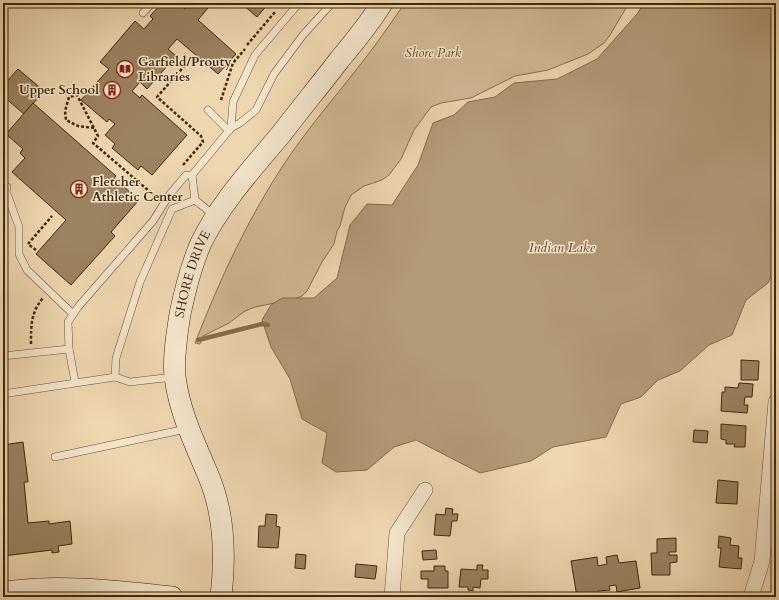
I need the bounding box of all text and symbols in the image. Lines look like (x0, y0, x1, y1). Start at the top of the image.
park label: Shore Park (405, 44, 462, 62)
place label: Garfield/Prouty Libraries (138, 53, 232, 86)
library icon: Garfield/Prouty Libraries (115, 59, 135, 79)
building icon: Upper School (102, 80, 122, 100)
place label: Upper School (19, 81, 99, 99)
place label: Fletcher Athletic Center (92, 173, 183, 206)
building icon: Fletcher Athletic Center (69, 179, 89, 199)
street label: SHORE DRIVE (171, 227, 215, 319)
water label: Indian Lake (529, 238, 596, 257)

